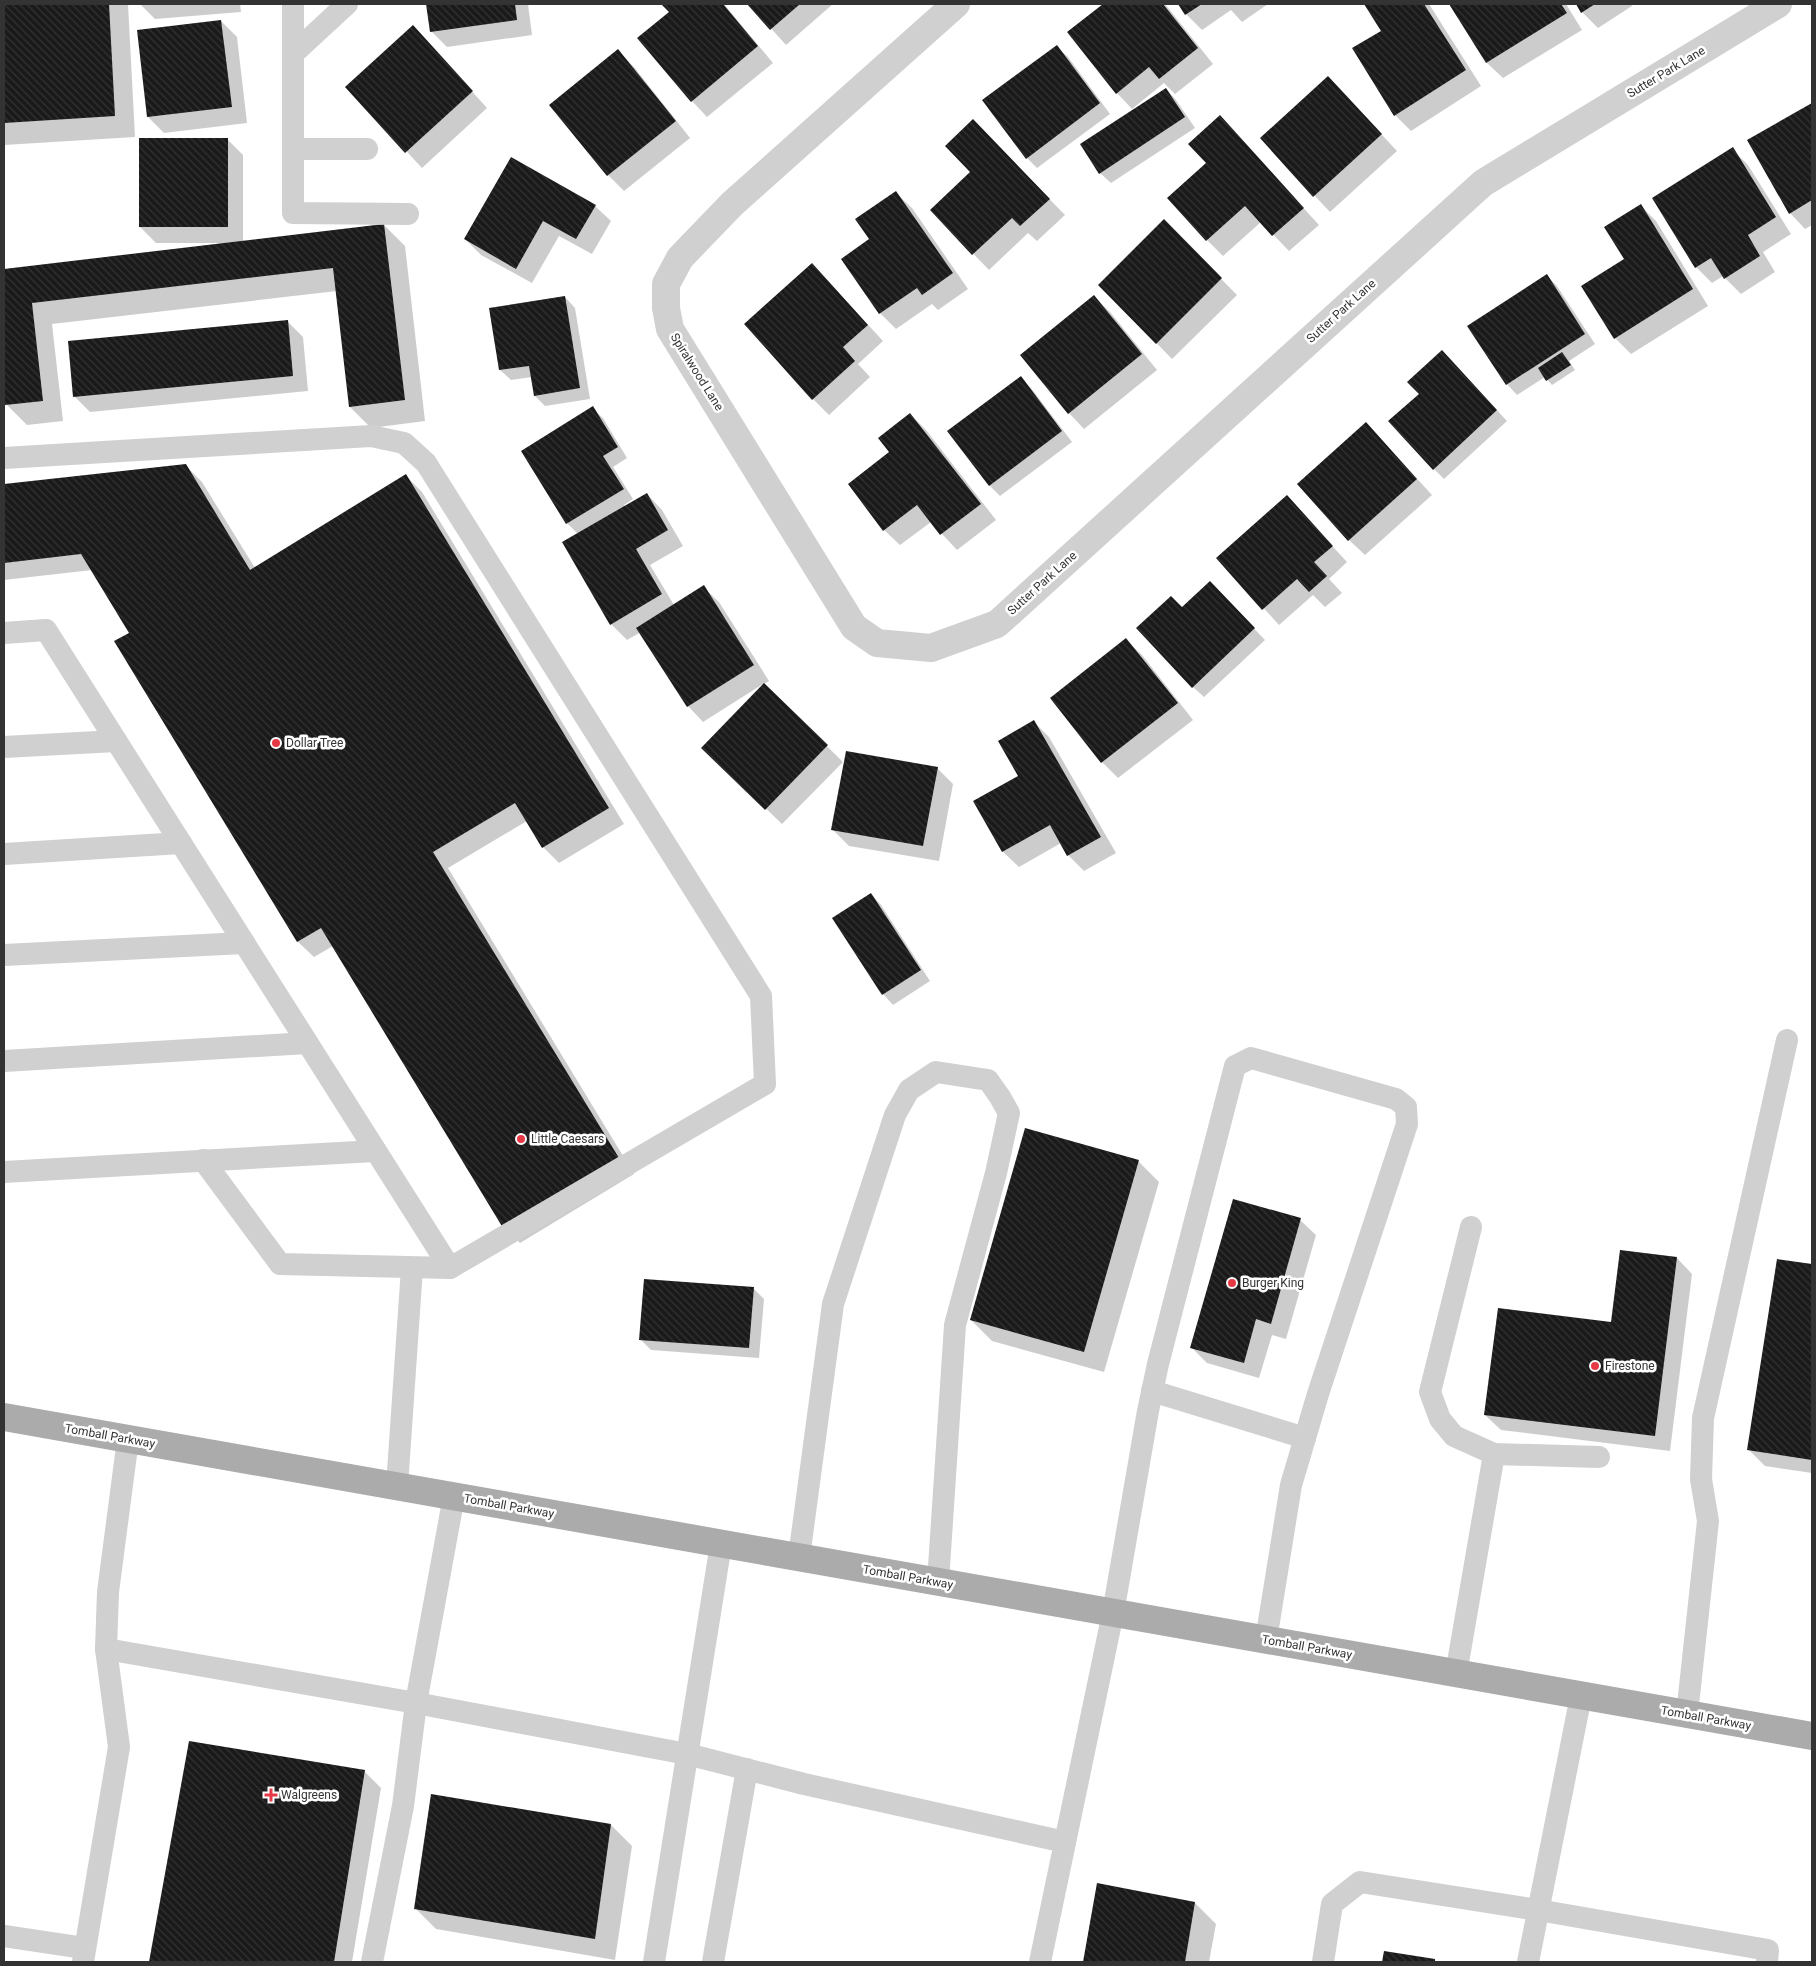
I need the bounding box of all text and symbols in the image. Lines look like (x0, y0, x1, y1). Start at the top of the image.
street label: Sutter Park Lane (1625, 43, 1707, 101)
street label: Sutter Park Lane (1304, 276, 1378, 346)
street label: Spiralwood Lane (668, 331, 726, 413)
street label: Sutter Park Lane (1005, 548, 1079, 618)
place label: Dollar Tree (286, 736, 343, 750)
marker: Dollar Tree (270, 737, 282, 749)
place label: Little Caesars (531, 1132, 604, 1146)
marker: Little Caesars (515, 1133, 527, 1145)
place label: Burger King (1242, 1276, 1304, 1290)
marker: Burger King (1226, 1277, 1238, 1289)
place label: Firestone (1605, 1359, 1655, 1373)
marker: Firestone (1589, 1360, 1601, 1372)
street label: Tomball Parkway (64, 1421, 157, 1451)
street label: Tomball Parkway (463, 1491, 556, 1521)
street label: Tomball Parkway (862, 1562, 955, 1592)
street label: Tomball Parkway (1261, 1632, 1354, 1662)
street label: Tomball Parkway (1660, 1703, 1753, 1733)
place label: Walgreens (281, 1788, 337, 1802)
marker: Walgreens (265, 1789, 277, 1801)

